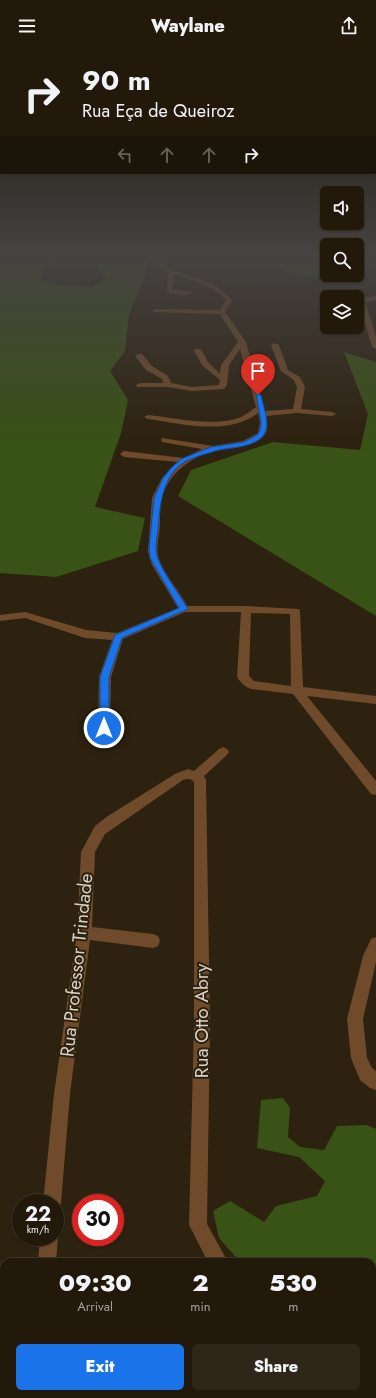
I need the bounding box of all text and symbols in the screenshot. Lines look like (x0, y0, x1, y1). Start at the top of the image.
text: Waylane (151, 13, 225, 39)
icon: menu (16, 15, 38, 37)
icon: share (338, 15, 360, 37)
text: 90 m (82, 60, 151, 101)
icon: right (16, 68, 68, 120)
text: Rua Eça de Queiroz (82, 98, 234, 124)
icon: left (114, 144, 136, 166)
icon: ahead (156, 144, 178, 166)
icon: ahead (198, 144, 220, 166)
icon: right (240, 144, 262, 166)
map controls (320, 186, 364, 334)
button: sound (320, 186, 364, 230)
button: search (320, 238, 364, 282)
button: layers (320, 290, 364, 334)
pin (241, 354, 275, 395)
icon: arrive (247, 360, 269, 382)
position arrow (83, 707, 125, 749)
street label: Rua Professor Trindade (53, 872, 100, 1058)
street label: Rua Otto Abry (188, 963, 215, 1078)
speed limit sign: 30 (72, 1194, 124, 1246)
text: 22 (25, 1200, 51, 1229)
text: km/h (27, 1222, 49, 1237)
text: 09:30 (59, 1265, 132, 1300)
text: 2 (192, 1265, 209, 1300)
text: 530 (269, 1265, 317, 1300)
text: Arrival (77, 1297, 113, 1316)
text: min (190, 1297, 211, 1316)
text: m (288, 1297, 298, 1316)
button: Exit (16, 1344, 184, 1390)
button: Share (192, 1344, 360, 1390)

